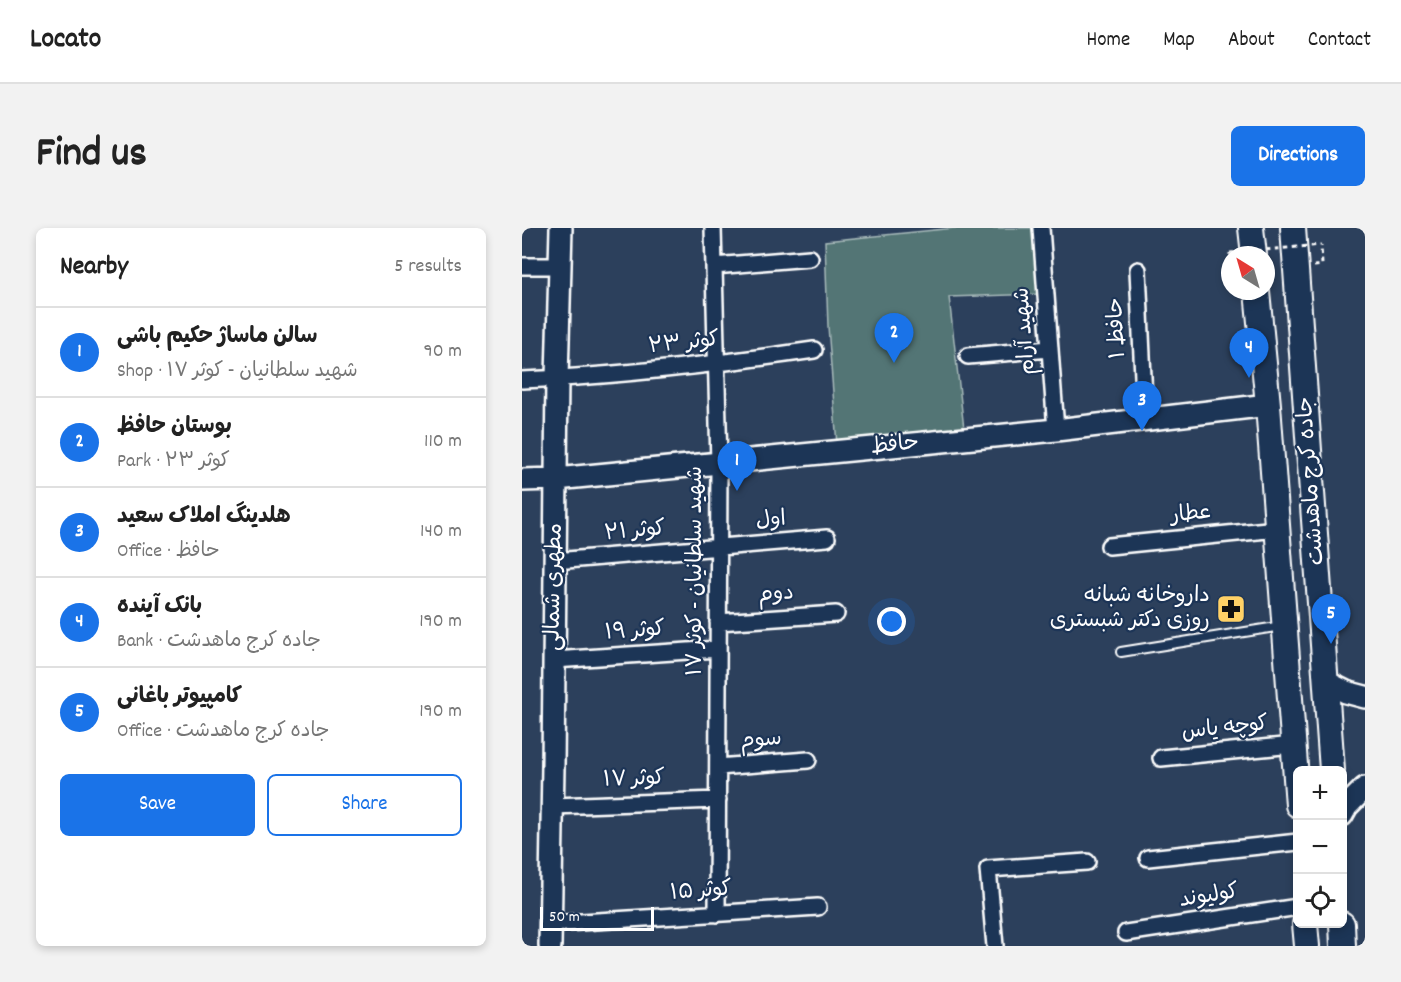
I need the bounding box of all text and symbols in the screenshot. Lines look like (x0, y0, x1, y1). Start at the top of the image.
text: Locato (30, 21, 101, 61)
text: Home (1086, 26, 1130, 56)
text: Map (1163, 26, 1195, 56)
text: About (1228, 26, 1275, 56)
text: Contact (1308, 26, 1371, 56)
text: Find us (36, 126, 147, 186)
button: Directions (1231, 126, 1365, 186)
north arrow (1221, 246, 1275, 300)
text: Nearby (60, 249, 128, 286)
text: 5 results (394, 253, 462, 281)
street label: شهید آرام (1007, 286, 1045, 376)
street label: حافظ ۱ (1101, 297, 1135, 359)
pin: 2 (874, 314, 914, 363)
text: سالن ماساژ حکیم باشی (117, 322, 317, 353)
street label: کوثر ۲۳ (647, 325, 721, 363)
pin: 4 (1230, 328, 1268, 378)
text: 1 (77, 338, 82, 366)
text: 90 m (424, 338, 462, 366)
text: Shop · شهید سلطانیان - کوثر ۱۷ (117, 358, 358, 386)
pin: 3 (1122, 382, 1162, 431)
street label: جاده کرج ماهدشت (1291, 396, 1333, 566)
text: بوستان حافظ (117, 412, 232, 443)
text: 2 (75, 428, 84, 456)
text: 110 m (424, 428, 462, 456)
street label: حافظ (869, 428, 921, 464)
pin: 1 (718, 442, 756, 491)
text: Park · کوثر ۲۳ (117, 448, 230, 476)
street label: شهید سلطانیان - کوثر ۱۷ (681, 466, 712, 676)
street label: عطار (1167, 497, 1213, 533)
text: هلدینگ املاک سعید (117, 502, 291, 533)
street label: اول (755, 504, 787, 538)
street label: کوثر ۲۱ (603, 514, 667, 550)
text: 3 (75, 518, 84, 546)
text: 140 m (420, 518, 462, 546)
street label: مطهری شمالی (538, 523, 572, 651)
text: Office · حافظ (117, 538, 220, 566)
street label: دوم (757, 578, 795, 612)
place label: داروخانه شبانه روزی دکتر شبستری (1050, 581, 1210, 637)
text: بانک آینده (117, 592, 202, 623)
pharmacy icon: داروخانه شبانه روزی دکتر شبستری (1215, 593, 1247, 625)
pin: 5 (1312, 594, 1350, 644)
your location (877, 607, 906, 636)
text: 4 (75, 608, 84, 636)
text: 190 m (419, 608, 462, 636)
street label: کوثر ۱۹ (604, 614, 666, 650)
text: Bank · جاده کرج ماهدشت (117, 628, 321, 656)
text: کامپیوتر باغانی (117, 682, 242, 713)
text: 5 (75, 698, 84, 726)
text: 190 m (419, 698, 462, 726)
street label: کوچه یاس (1180, 709, 1270, 749)
text: Office · جاده کرج ماهدشت (117, 718, 330, 746)
street label: سوم (739, 724, 783, 758)
street label: کوثر ۱۷ (602, 763, 666, 797)
map controls (1293, 766, 1347, 928)
button: + (1293, 766, 1347, 820)
button: Save (60, 774, 255, 836)
button: Share (267, 774, 462, 836)
button: − (1293, 820, 1347, 874)
street label: کوثر ۱۵ (669, 874, 733, 910)
button: locate (1293, 874, 1347, 928)
street label: کولیوند (1177, 877, 1241, 917)
scale bar (540, 904, 654, 932)
text: 50 m (549, 906, 580, 929)

